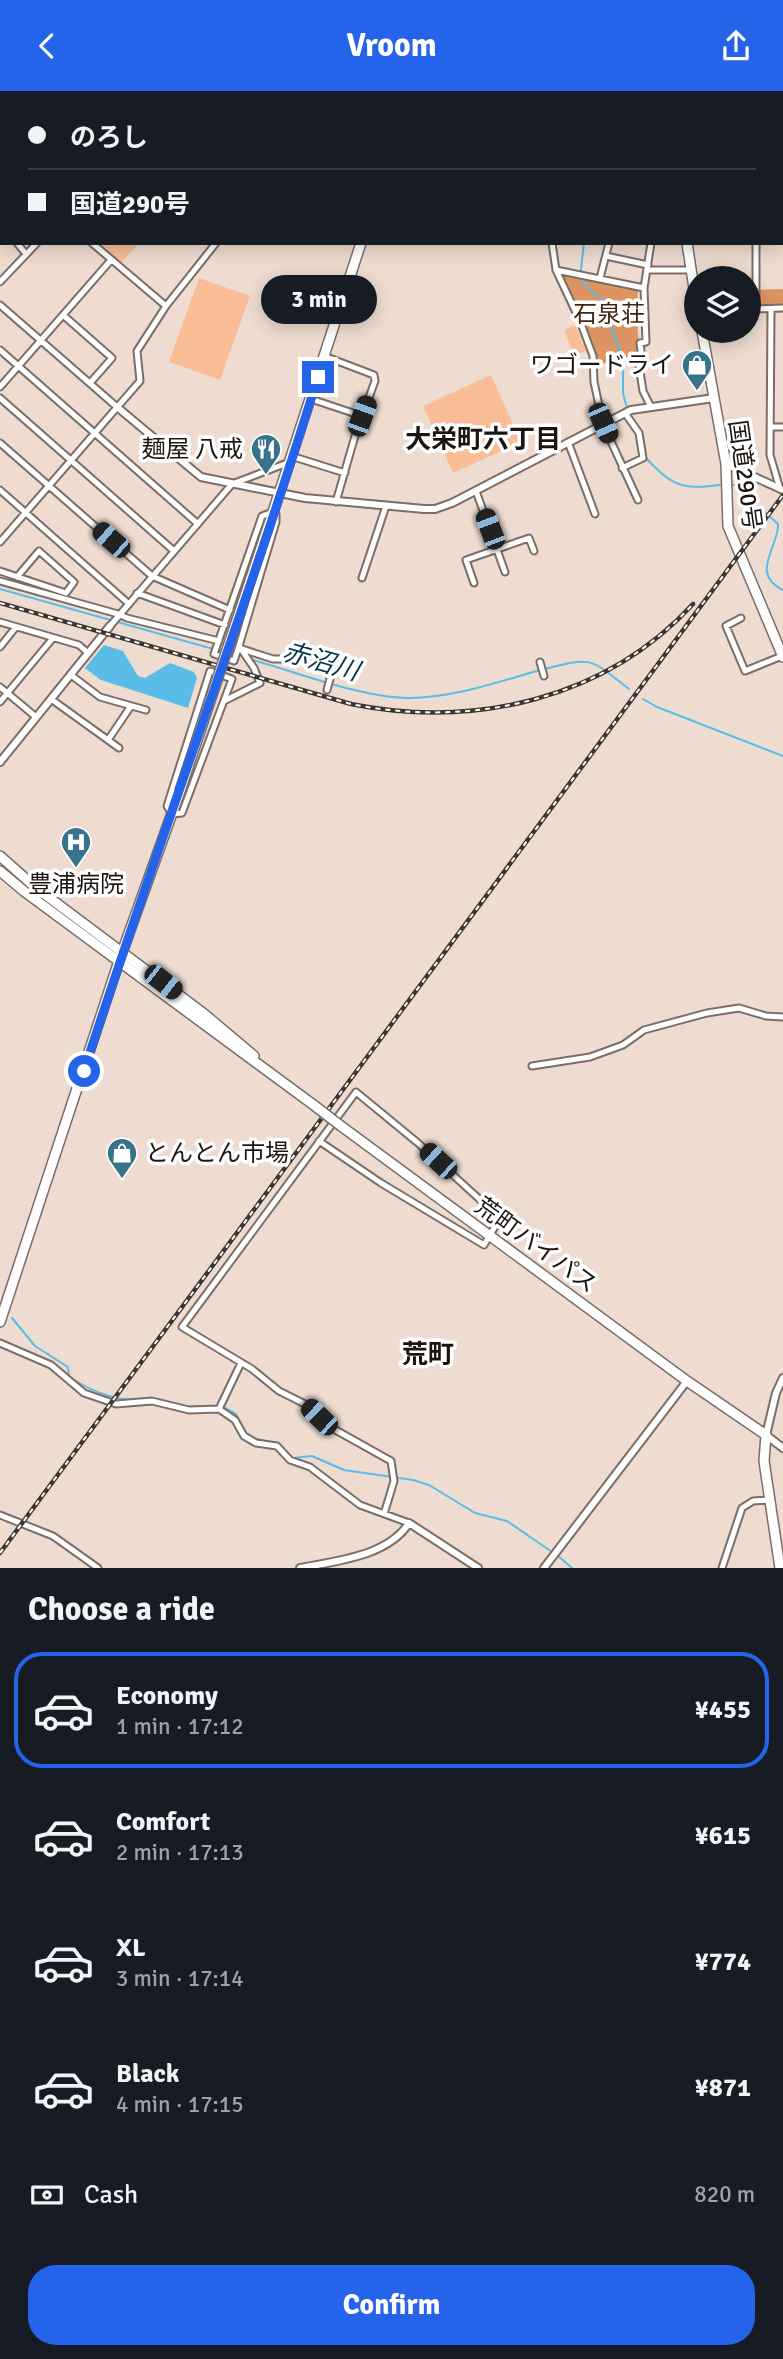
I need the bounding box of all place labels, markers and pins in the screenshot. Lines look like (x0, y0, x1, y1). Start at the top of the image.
shop icon: ワゴードライ (680, 348, 714, 392)
place label: ワゴードライ (530, 350, 674, 380)
restaurant icon: 麺屋 八戒 (249, 432, 283, 476)
place label: 麺屋 八戒 (142, 434, 243, 464)
hospital icon: 豊浦病院 (59, 825, 93, 869)
place label: 豊浦病院 (28, 869, 124, 899)
shop icon: とんとん市場 (105, 1136, 139, 1180)
place label: とんとん市場 (145, 1138, 289, 1168)

